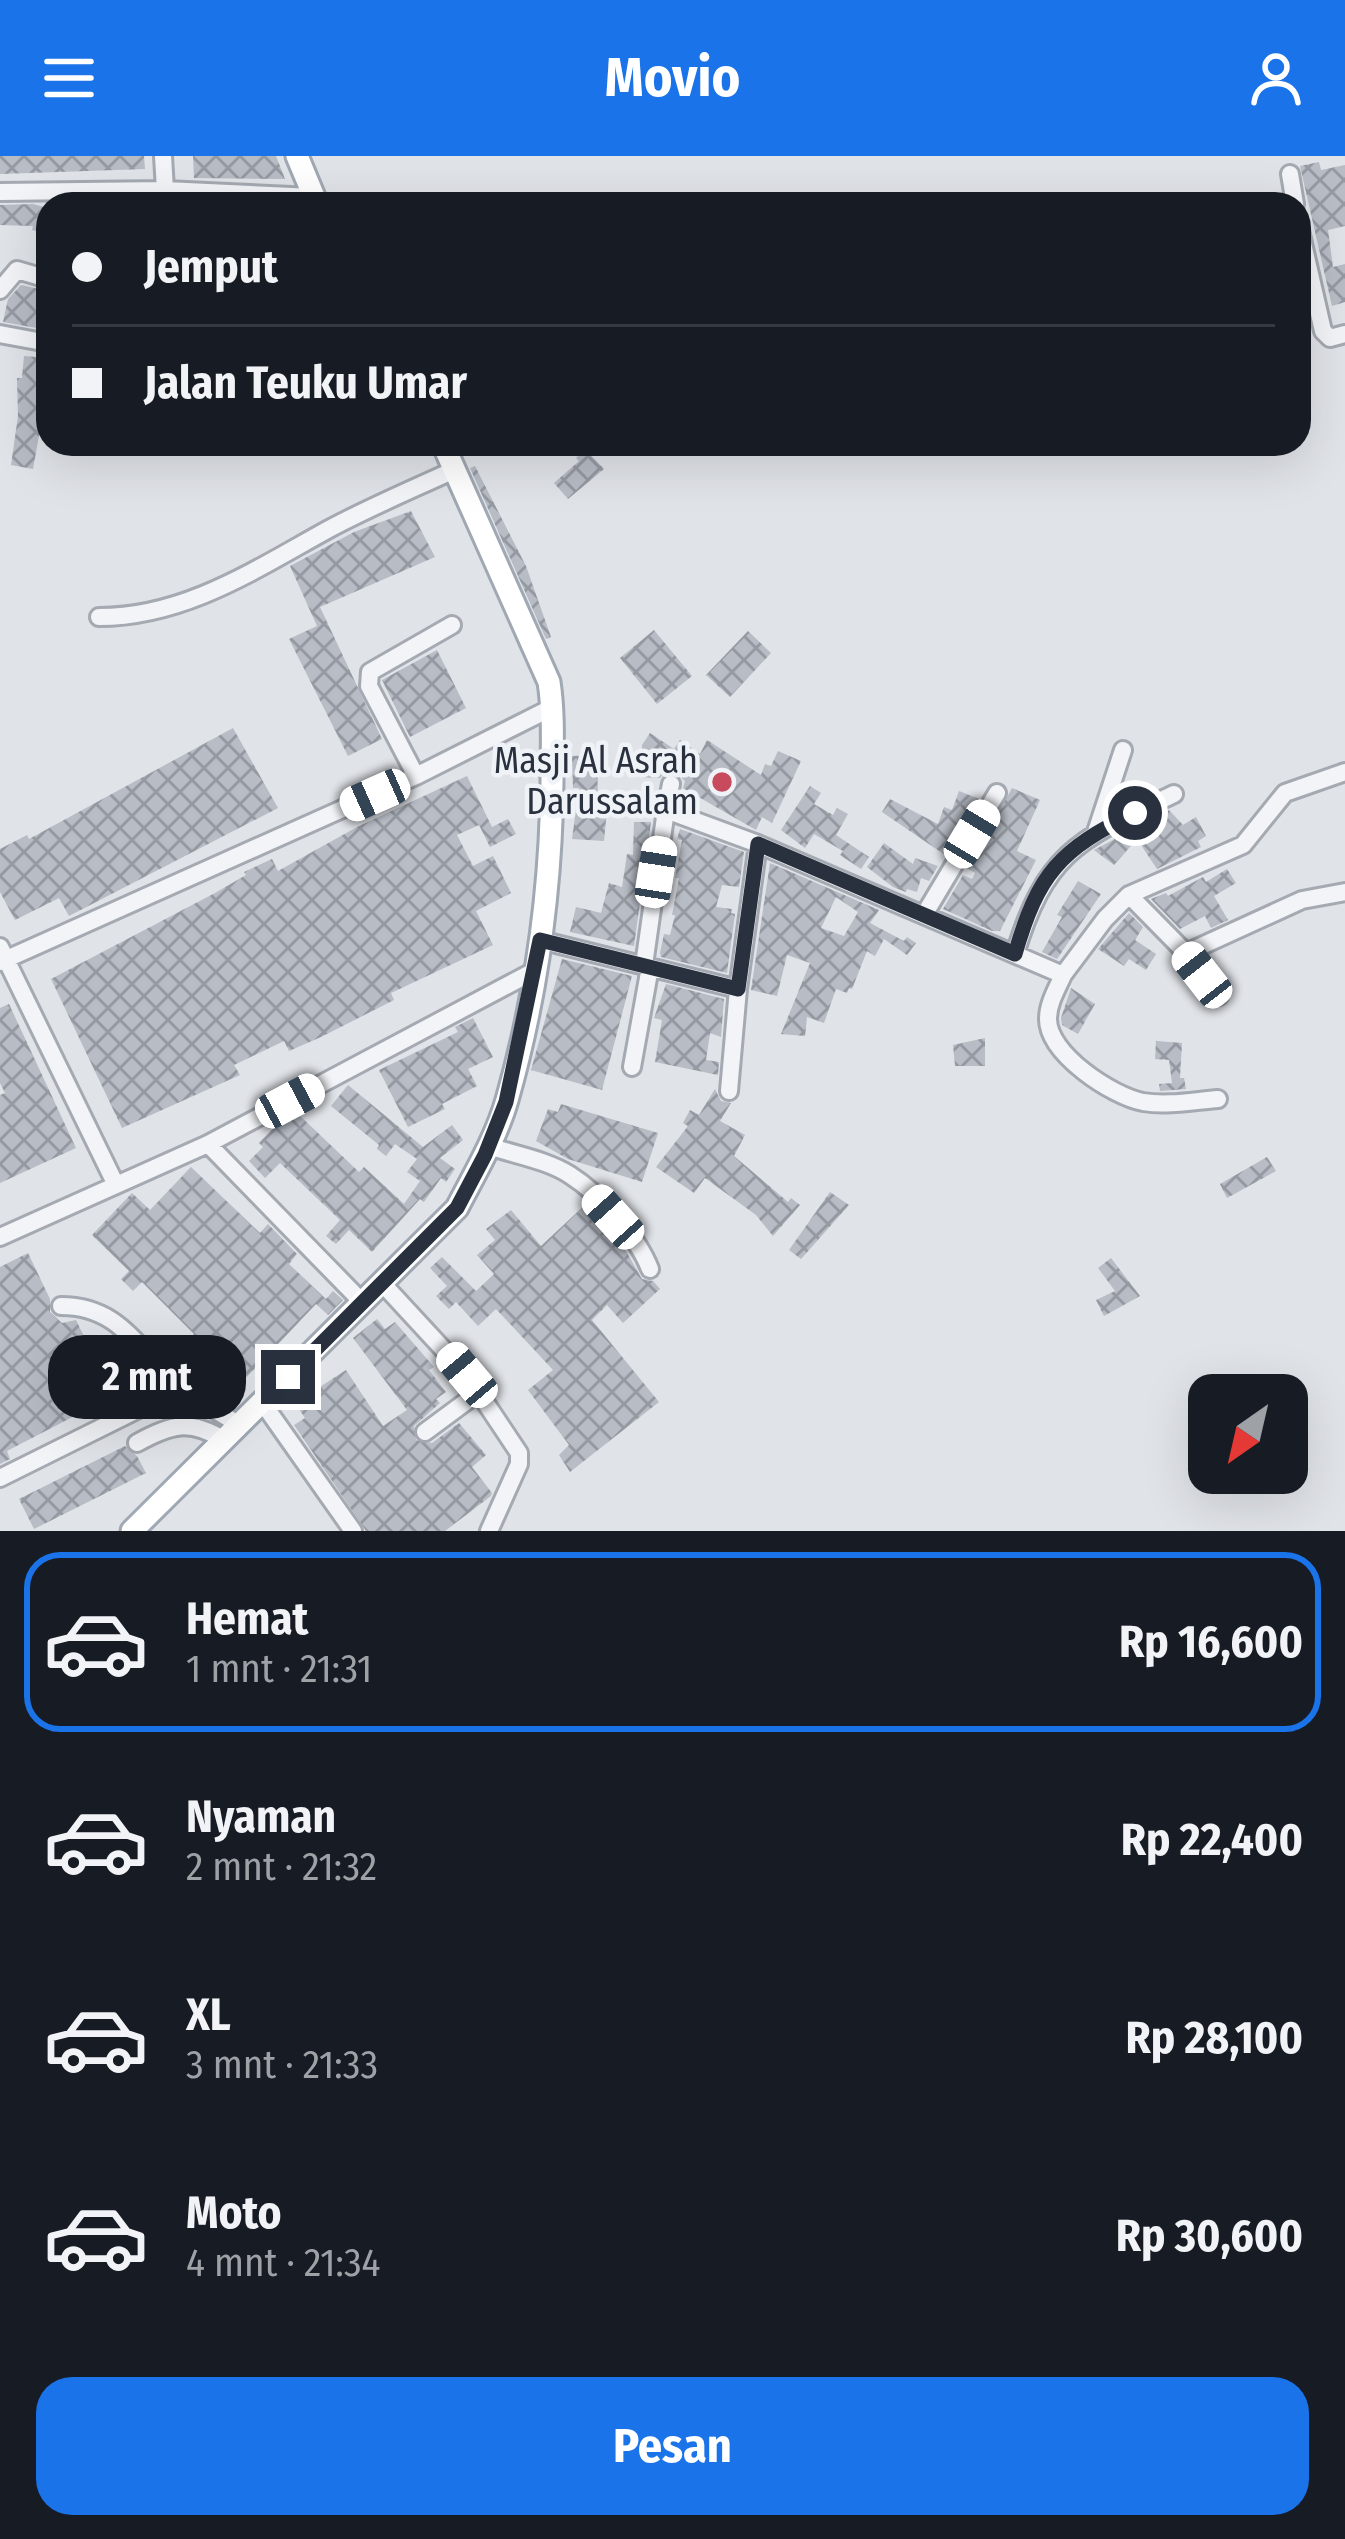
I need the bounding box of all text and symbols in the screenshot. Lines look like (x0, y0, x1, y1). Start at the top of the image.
icon: menu (36, 45, 102, 111)
icon: person (1243, 45, 1309, 111)
text: Movio (605, 46, 740, 110)
text: Jemput (144, 240, 278, 294)
text: Jalan Teuku Umar (144, 356, 467, 410)
place label: Masji Al Asrah Darussalam (494, 739, 698, 824)
car (335, 764, 415, 826)
marker: Masji Al Asrah Darussalam (709, 769, 735, 795)
route start (1108, 786, 1162, 840)
car (938, 794, 1006, 874)
car (633, 834, 679, 910)
car (1166, 936, 1238, 1014)
car (250, 1068, 330, 1134)
car (576, 1178, 650, 1256)
callout: 2 mnt (48, 1335, 246, 1419)
car (430, 1336, 504, 1414)
route end (261, 1350, 315, 1404)
text: 2 mnt (102, 1354, 192, 1400)
north arrow (1188, 1374, 1308, 1494)
map controls (1188, 1374, 1308, 1494)
icon: car (42, 1588, 150, 1696)
text: Hemat (186, 1592, 308, 1646)
text: Rp 16,600 (1119, 1615, 1303, 1669)
text: 1 mnt · 21:31 (186, 1646, 372, 1692)
icon: car (42, 1786, 150, 1894)
text: Nyaman (186, 1790, 336, 1844)
text: Rp 22,400 (1121, 1813, 1303, 1867)
text: 2 mnt · 21:32 (186, 1844, 377, 1890)
icon: car (42, 1984, 150, 2092)
text: XL (186, 1988, 231, 2042)
text: Rp 28,100 (1125, 2011, 1303, 2065)
text: 3 mnt · 21:33 (186, 2042, 378, 2088)
icon: car (42, 2182, 150, 2290)
text: Moto (186, 2186, 282, 2240)
text: Rp 30,600 (1116, 2209, 1303, 2263)
text: 4 mnt · 21:34 (186, 2240, 380, 2286)
button: Pesan (36, 2377, 1309, 2515)

